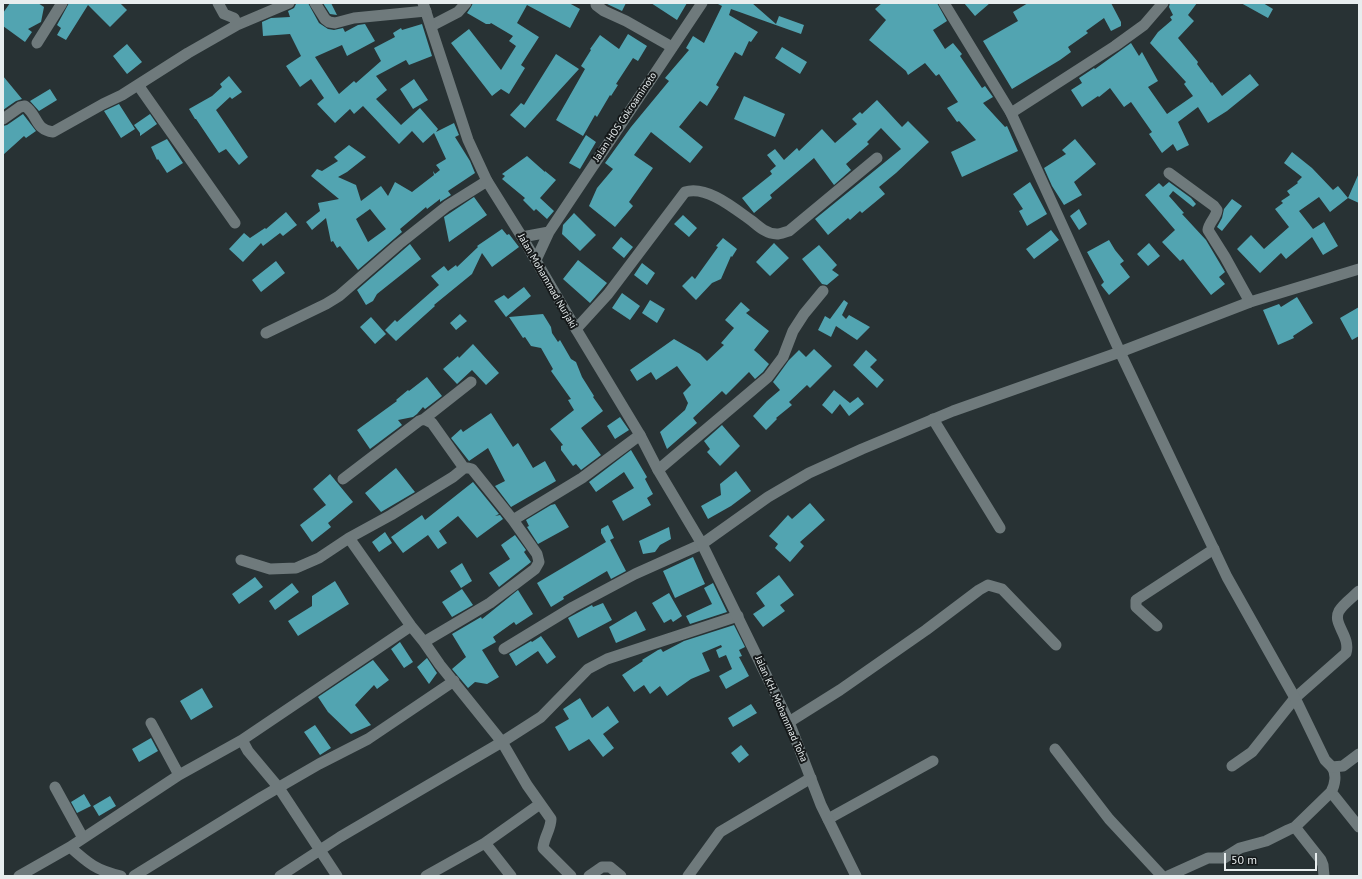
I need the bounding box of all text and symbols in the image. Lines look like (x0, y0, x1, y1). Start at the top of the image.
street label: Jalan HOS Cokroaminoto (591, 70, 659, 164)
street label: Jalan Mohammad Nurjaki (515, 231, 579, 331)
street label: Jalan KH. Mohammad Toha (752, 654, 810, 764)
scale bar (1226, 845, 1319, 871)
text: 50 m (1231, 852, 1257, 867)

